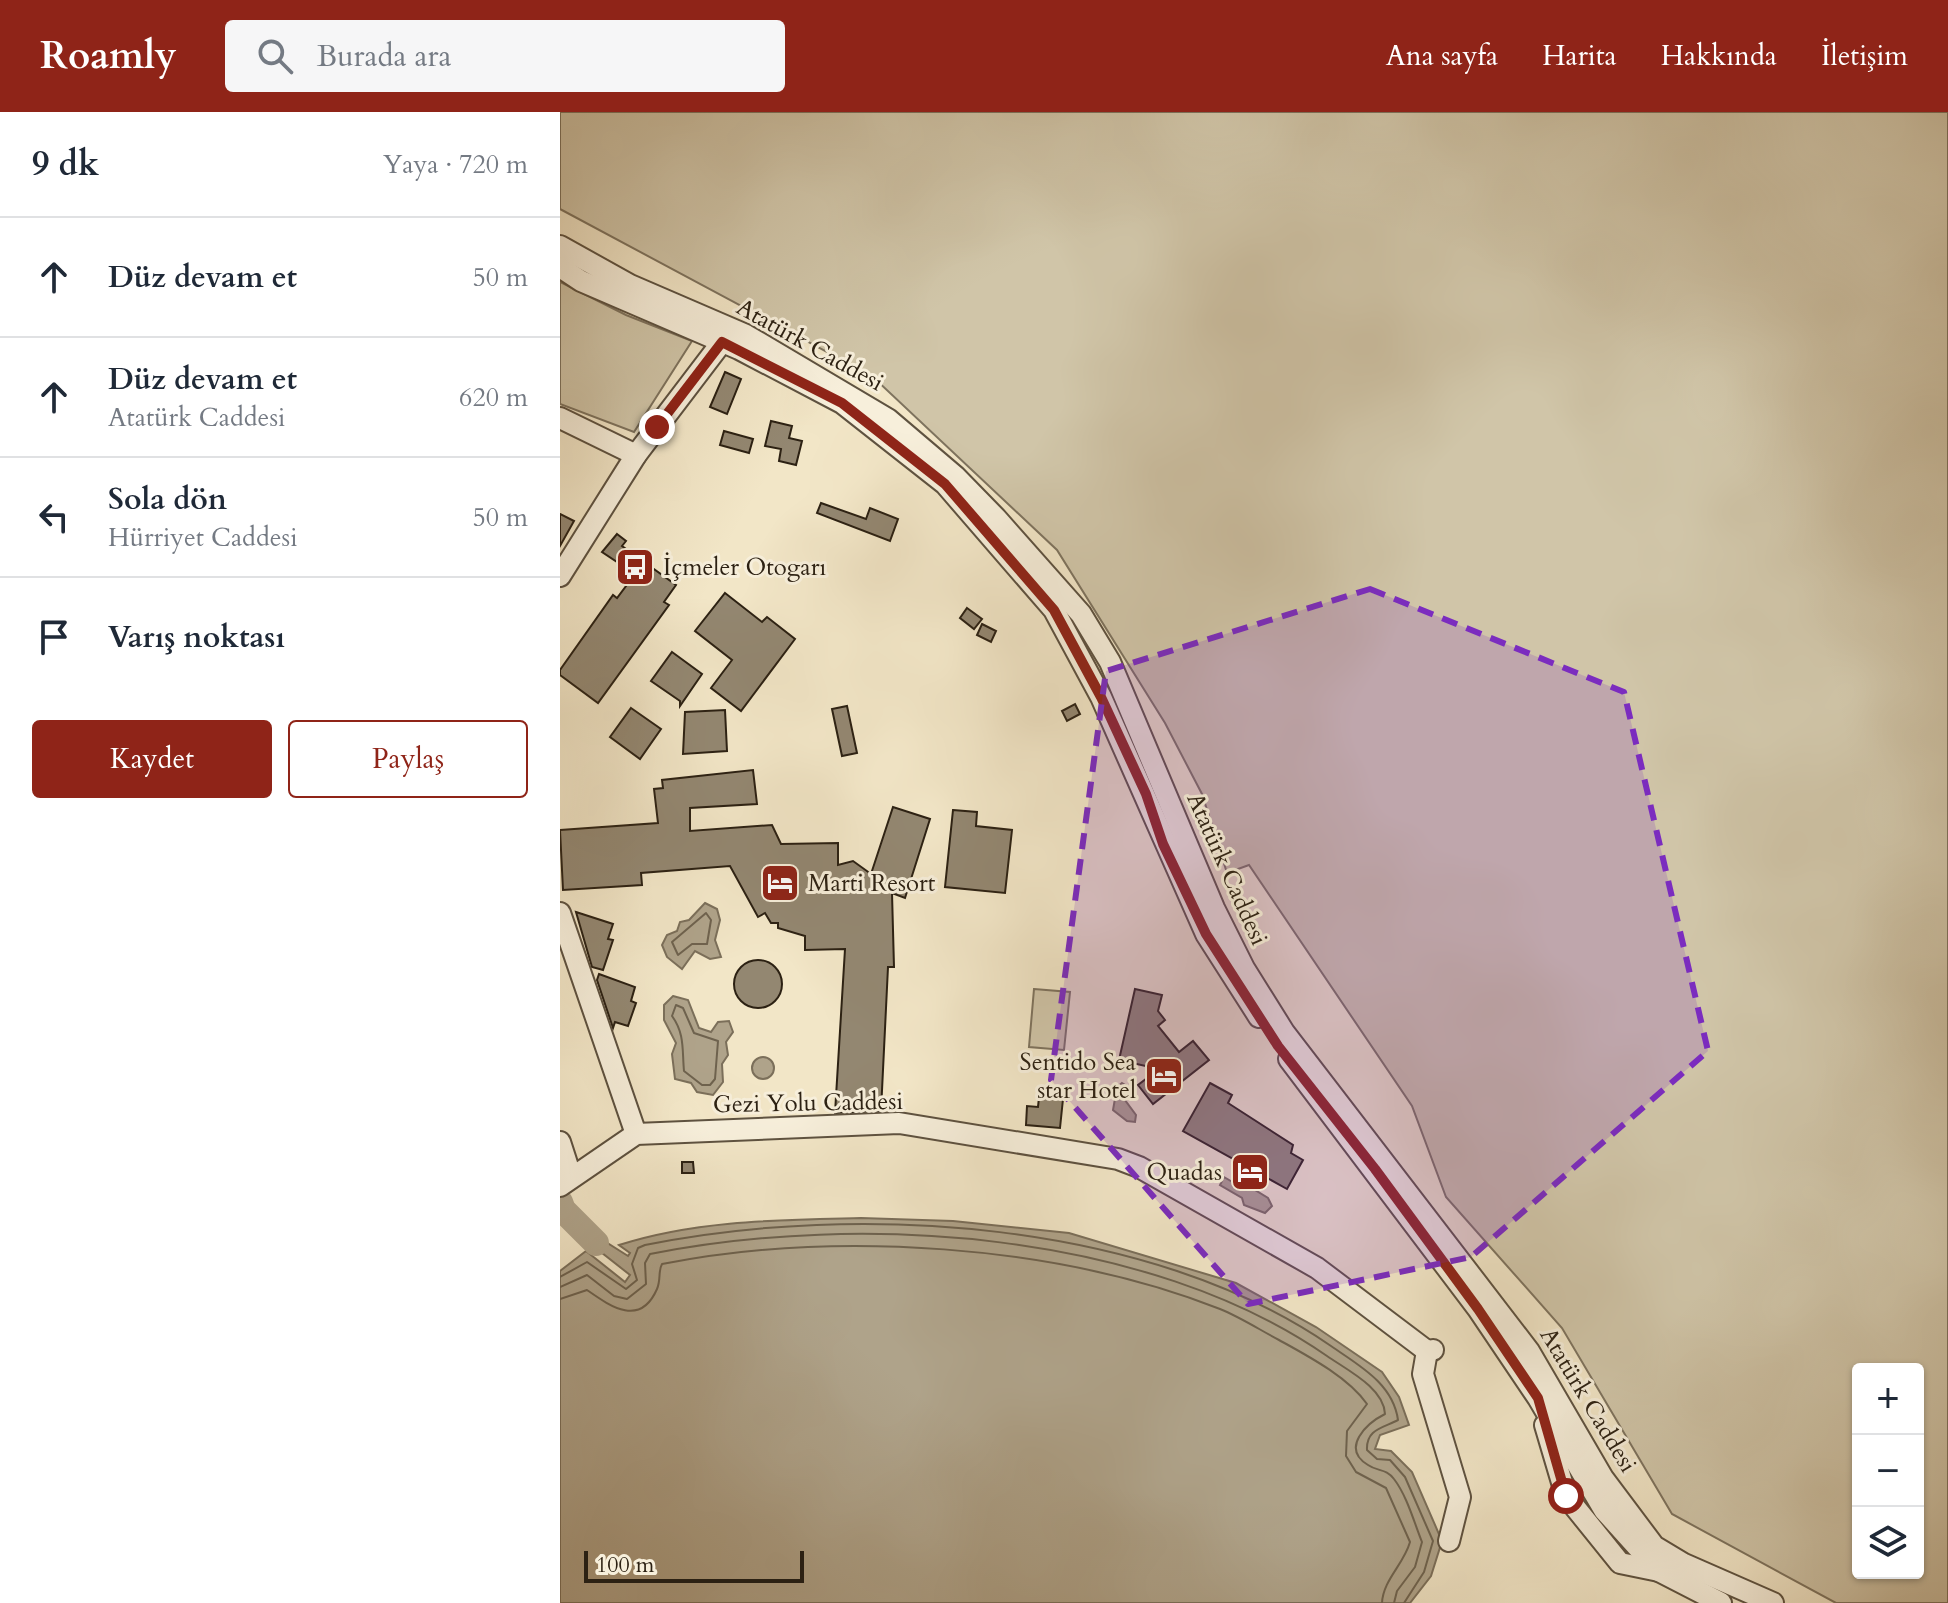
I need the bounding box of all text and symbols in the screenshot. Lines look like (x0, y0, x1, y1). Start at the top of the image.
search box (225, 20, 785, 92)
text: Roamly (40, 30, 177, 82)
icon: search (253, 34, 297, 78)
text: Burada ara (317, 36, 451, 77)
text: Ana sayfa (1386, 37, 1498, 75)
text: Harita (1542, 37, 1617, 75)
text: Hakkında (1661, 37, 1777, 75)
text: İletişim (1821, 37, 1908, 75)
text: 9 dk (32, 141, 99, 187)
text: Yaya · 720 m (383, 147, 528, 182)
icon: ahead (32, 255, 76, 299)
text: Düz devam et (108, 257, 297, 298)
text: 50 m (472, 260, 528, 295)
street label: Atatürk Caddesi (730, 291, 890, 399)
text: Düz devam et (108, 359, 297, 400)
icon: ahead (32, 375, 76, 419)
text: 620 m (459, 380, 528, 415)
text: Atatürk Caddesi (108, 400, 285, 435)
route end (639, 409, 675, 445)
text: Sola dön (108, 479, 227, 520)
icon: left (32, 495, 76, 539)
text: 50 m (472, 500, 528, 535)
text: Hürriyet Caddesi (108, 520, 298, 555)
bus stop icon: İçmeler Otogarı (614, 546, 656, 588)
place label: İçmeler Otogarı (663, 551, 826, 584)
icon: arrive (32, 615, 76, 659)
text: Varış noktası (108, 617, 285, 658)
button: Kaydet (32, 720, 272, 798)
button: Paylaş (288, 720, 528, 798)
street label: Atatürk Caddesi (1179, 787, 1275, 951)
hotel icon: Marti Resort (759, 862, 801, 904)
place label: Marti Resort (808, 867, 936, 900)
place label: Sentido Sea star Hotel (1020, 1046, 1137, 1107)
hotel icon: Sentido Sea star Hotel (1143, 1055, 1185, 1097)
street label: Gezi Yolu Caddesi (713, 1085, 904, 1121)
hotel icon: Quadas (1229, 1151, 1271, 1193)
place label: Quadas (1147, 1156, 1222, 1189)
street label: Atatürk Caddesi (1532, 1321, 1644, 1479)
map controls (1852, 1363, 1924, 1579)
button: + (1852, 1363, 1924, 1435)
button: − (1852, 1435, 1924, 1507)
route start (1548, 1478, 1584, 1514)
button: layers (1852, 1507, 1924, 1579)
scale bar (584, 1547, 804, 1583)
text: 100 m (596, 1550, 654, 1580)

